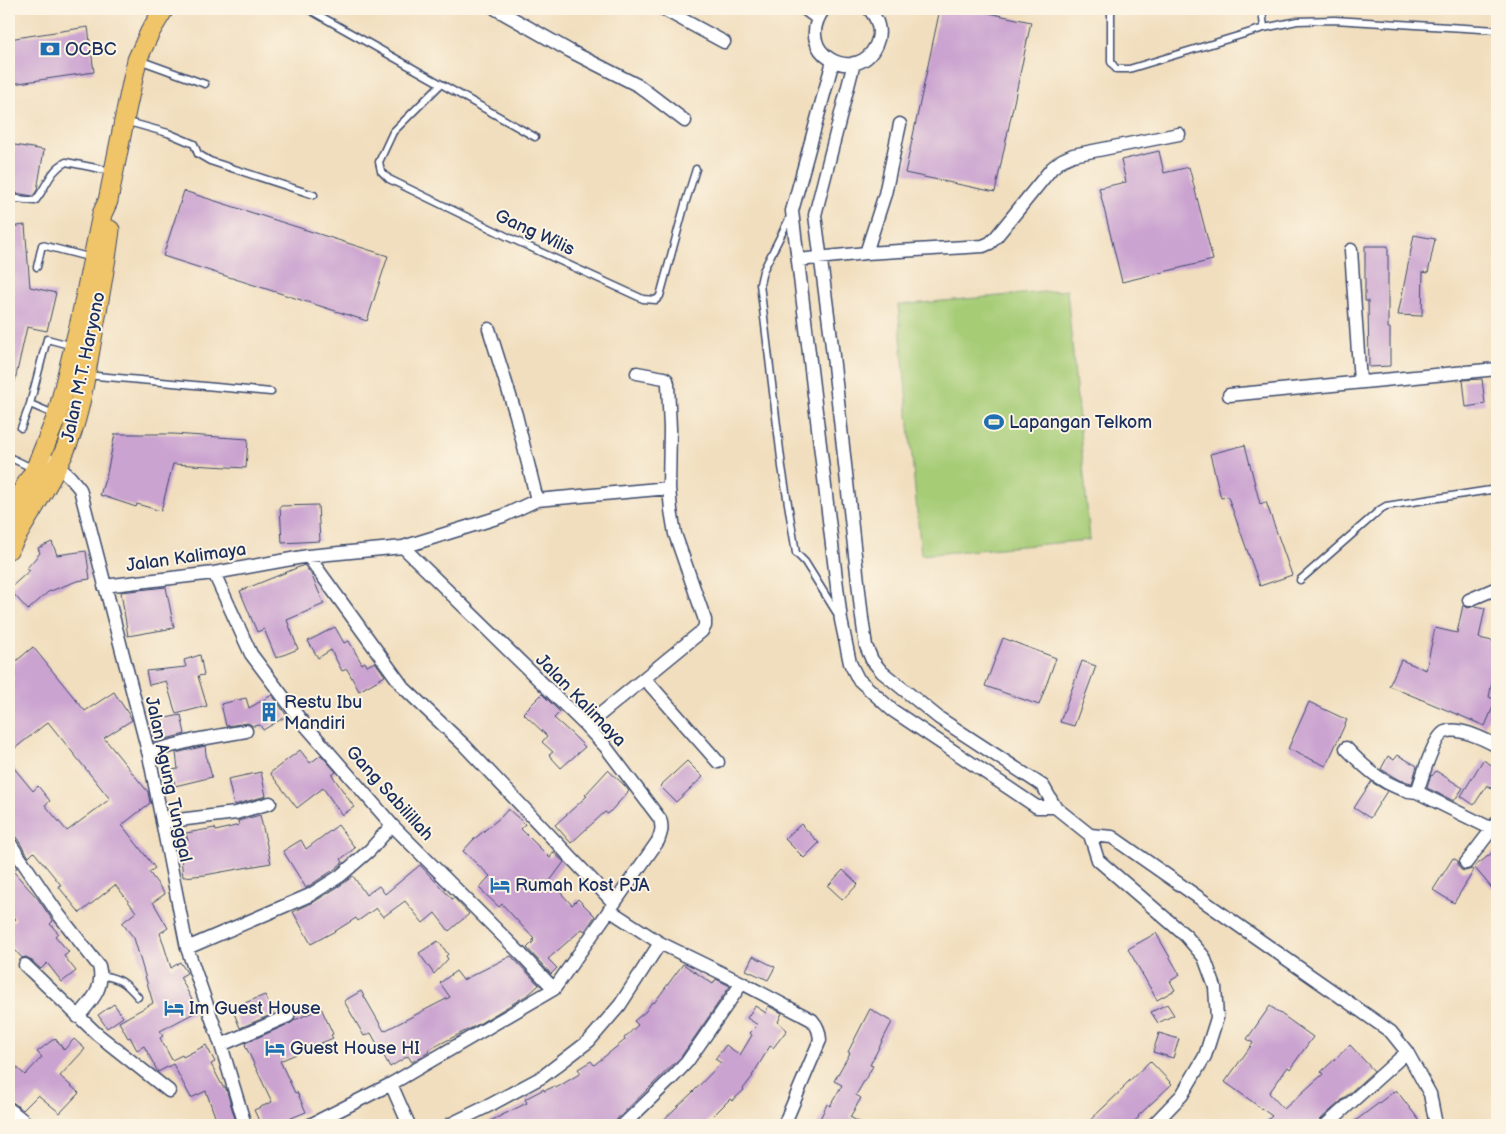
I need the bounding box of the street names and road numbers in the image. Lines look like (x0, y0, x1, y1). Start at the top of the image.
street label: Gang Wilis (492, 205, 578, 260)
street label: Jalan M.T. Haryono (57, 290, 110, 444)
street label: Jalan Kalimaya (125, 539, 247, 576)
street label: Jalan Kalimaya (531, 650, 630, 751)
street label: Jalan Agung Tunggal (141, 694, 196, 864)
street label: Gang Sabilillah (342, 742, 438, 845)

